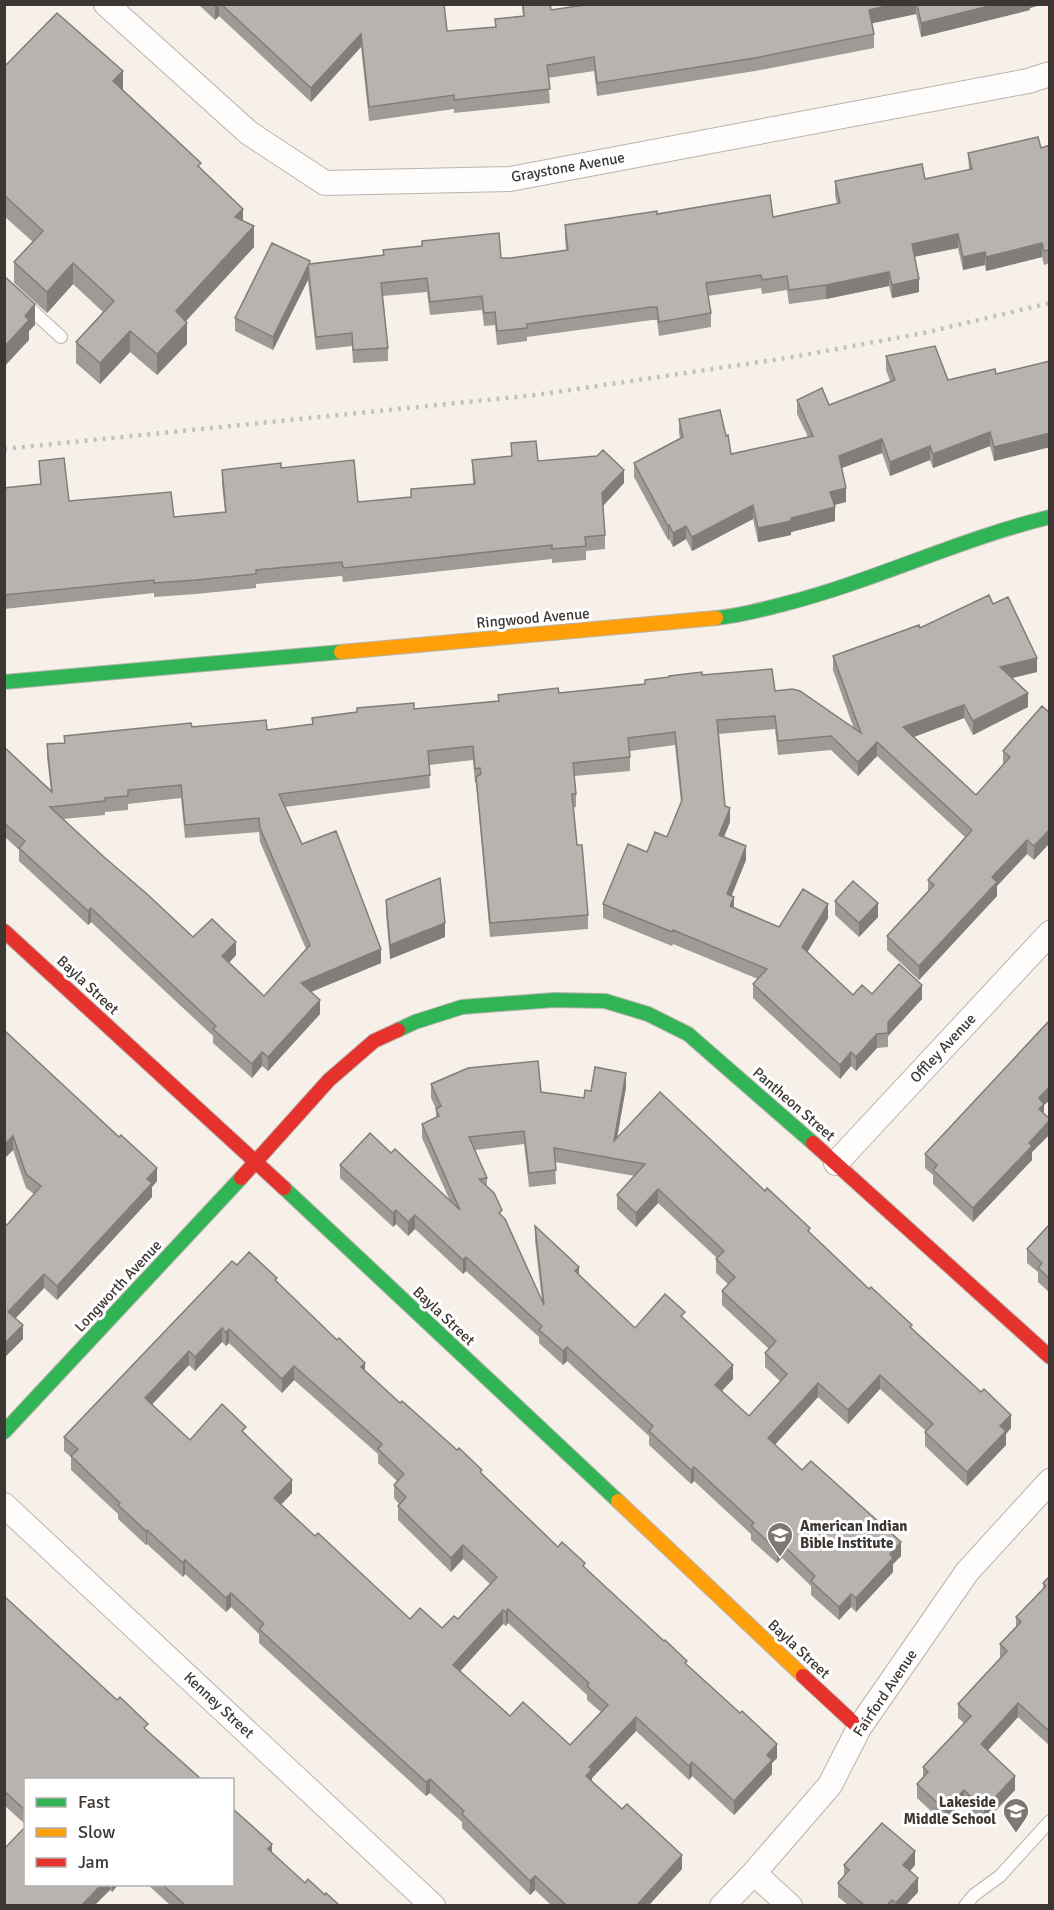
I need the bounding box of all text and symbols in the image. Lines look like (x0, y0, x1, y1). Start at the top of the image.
street label: Graystone Avenue (510, 148, 626, 186)
street label: Ringwood Avenue (476, 604, 590, 632)
street label: Bayla Street (53, 952, 123, 1018)
street label: Offley Avenue (906, 1010, 980, 1086)
street label: Pantheon Street (749, 1063, 839, 1145)
street label: Longworth Avenue (71, 1236, 165, 1336)
street label: Bayla Street (409, 1283, 479, 1349)
place label: American Indian Bible Institute (800, 1517, 908, 1552)
school or university icon: American Indian Bible Institute (765, 1520, 795, 1558)
street label: Bayla Street (764, 1616, 834, 1682)
street label: Fairford Avenue (849, 1646, 921, 1740)
street label: Kenney Street (180, 1668, 258, 1742)
legend (24, 1778, 234, 1886)
text: Fast (78, 1791, 110, 1813)
place label: Lakeside Middle School (904, 1793, 996, 1828)
school or university icon: Lakeside Middle School (1001, 1796, 1031, 1834)
text: Slow (78, 1821, 115, 1843)
text: Jam (78, 1851, 109, 1873)

